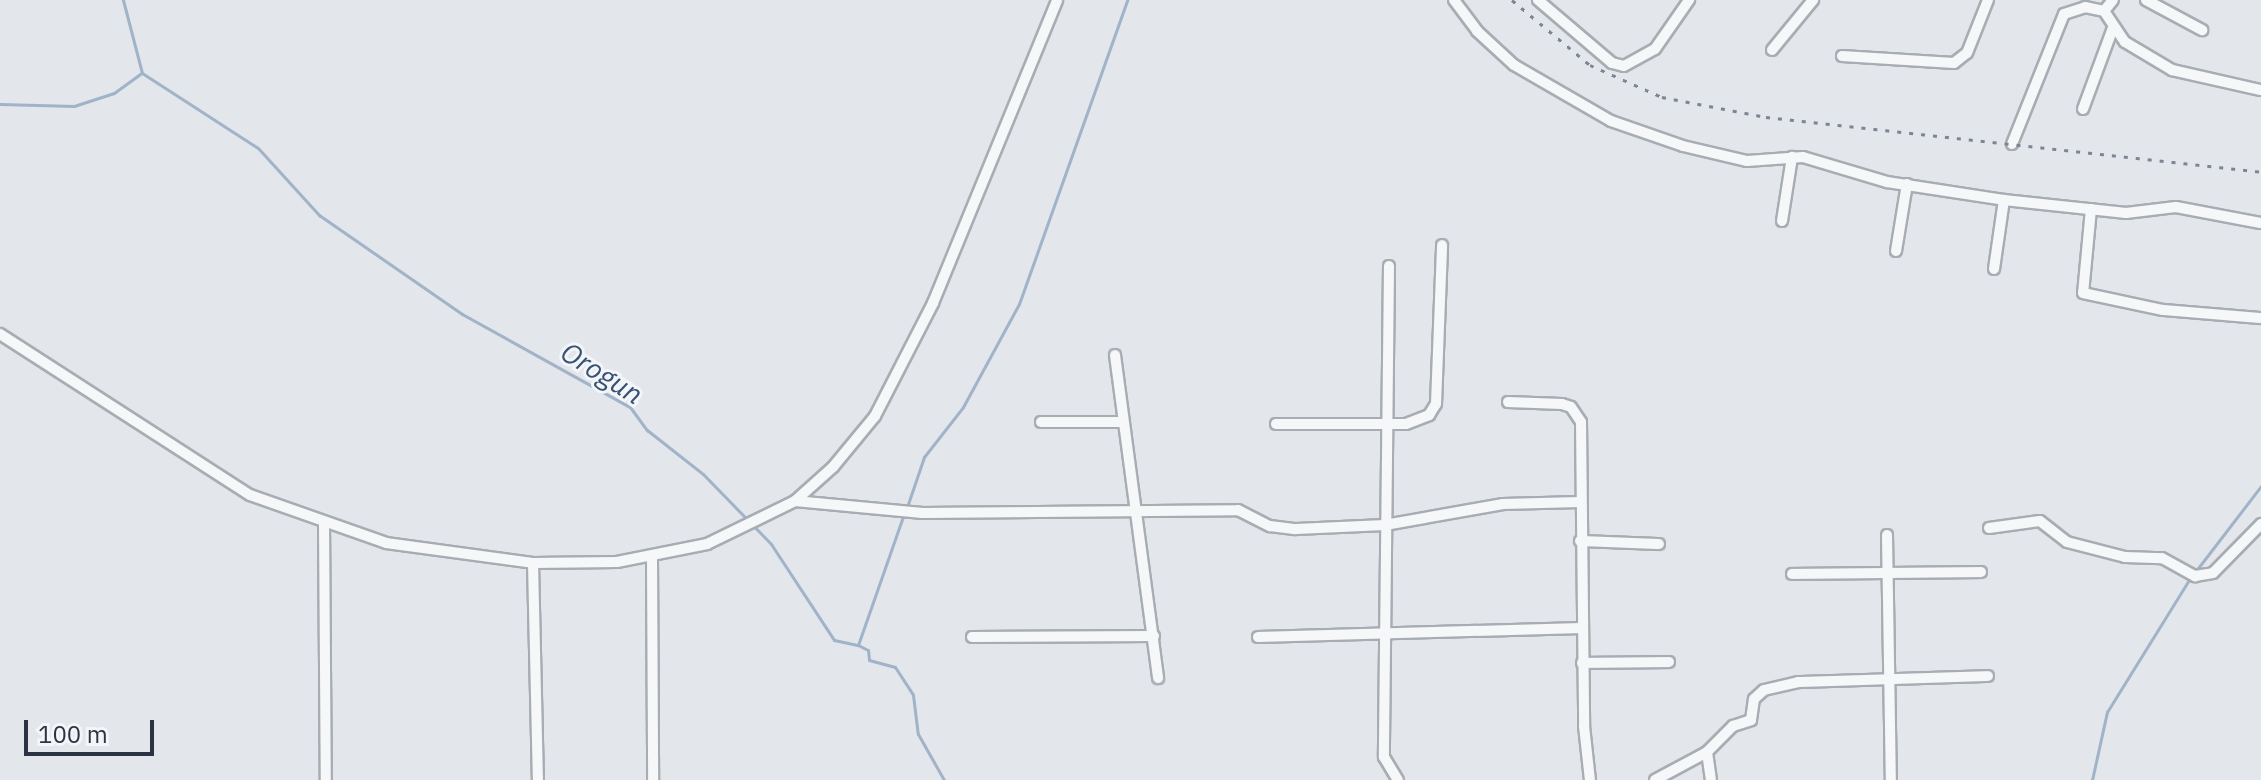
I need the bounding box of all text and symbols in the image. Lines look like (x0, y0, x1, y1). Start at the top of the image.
water label: Orogun (555, 335, 649, 411)
scale bar (28, 704, 158, 754)
text: 100 m (38, 718, 108, 750)

